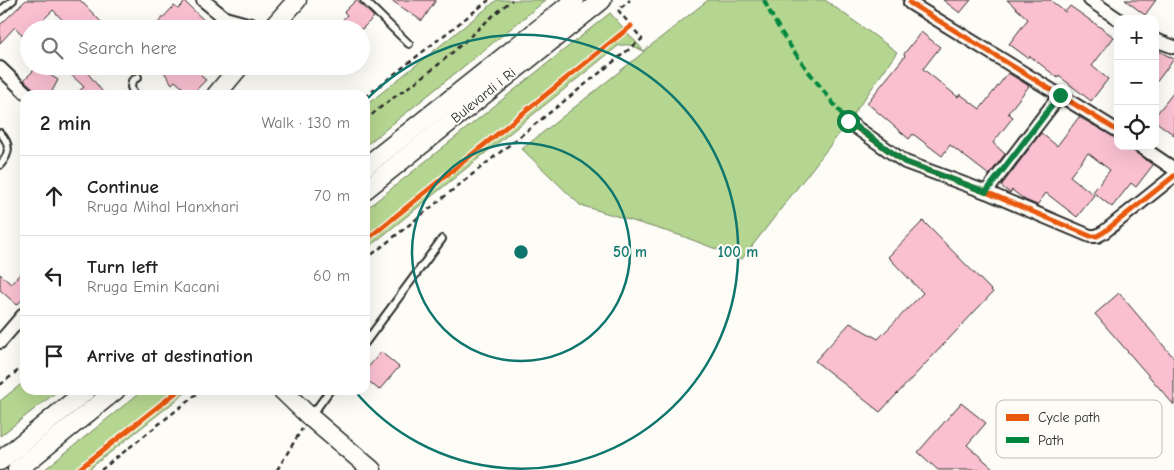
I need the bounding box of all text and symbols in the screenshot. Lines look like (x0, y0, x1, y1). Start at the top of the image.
map controls (1114, 15, 1159, 150)
button: + (1114, 15, 1159, 60)
search box (20, 20, 370, 75)
icon: search (38, 34, 66, 62)
text: Search here (78, 37, 177, 59)
button: − (1114, 60, 1159, 105)
street label: Bulevardi i Ri (447, 64, 519, 127)
route end (1049, 84, 1072, 107)
button: locate (1114, 105, 1159, 150)
route start (837, 110, 860, 133)
text: 2 min (40, 111, 91, 135)
text: Walk · 130 m (261, 114, 350, 132)
text: Continue (87, 176, 159, 198)
icon: ahead (40, 182, 68, 210)
text: 70 m (314, 187, 350, 205)
text: Rruga Mihal Hanxhari (87, 198, 239, 216)
centre of rings (512, 243, 530, 261)
text: 50 m (613, 243, 647, 261)
text: 100 m (718, 243, 758, 261)
text: Turn left (87, 256, 158, 278)
icon: left (40, 262, 68, 290)
text: 60 m (313, 267, 350, 285)
text: Rruga Emin Kacani (87, 278, 220, 296)
icon: arrive (40, 342, 68, 370)
text: Arrive at destination (87, 345, 253, 367)
legend (996, 400, 1162, 458)
text: Cycle path (1038, 409, 1100, 426)
text: Path (1038, 432, 1064, 449)

